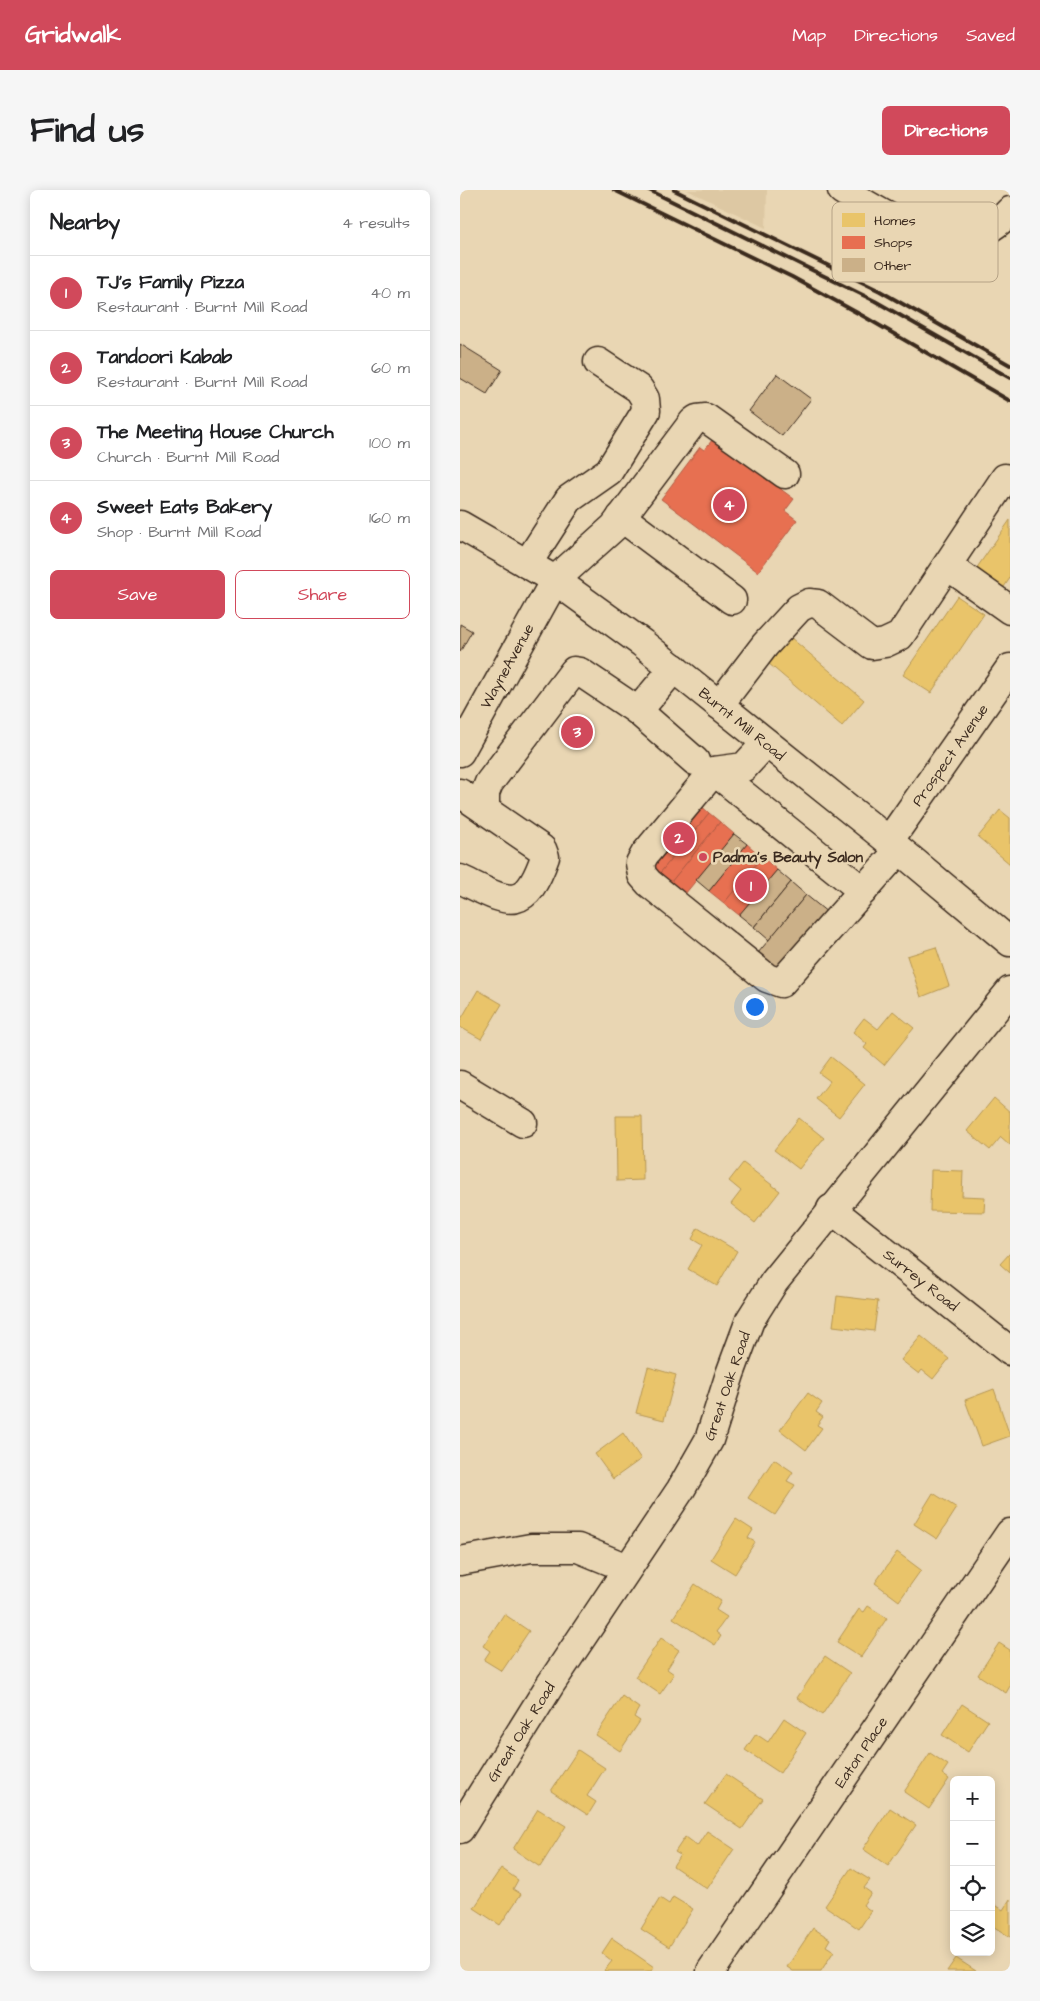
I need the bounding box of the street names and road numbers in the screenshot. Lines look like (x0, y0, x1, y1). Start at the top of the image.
street label: WayneAvenue (475, 620, 540, 713)
street label: Burnt Mill Road (694, 683, 790, 766)
street label: Prospect Avenue (907, 700, 994, 811)
street label: Surrey Road (878, 1244, 963, 1318)
street label: Great Oak Road (699, 1329, 756, 1443)
street label: Great Oak Road (482, 1678, 561, 1786)
street label: Eaton Place (830, 1713, 893, 1792)

